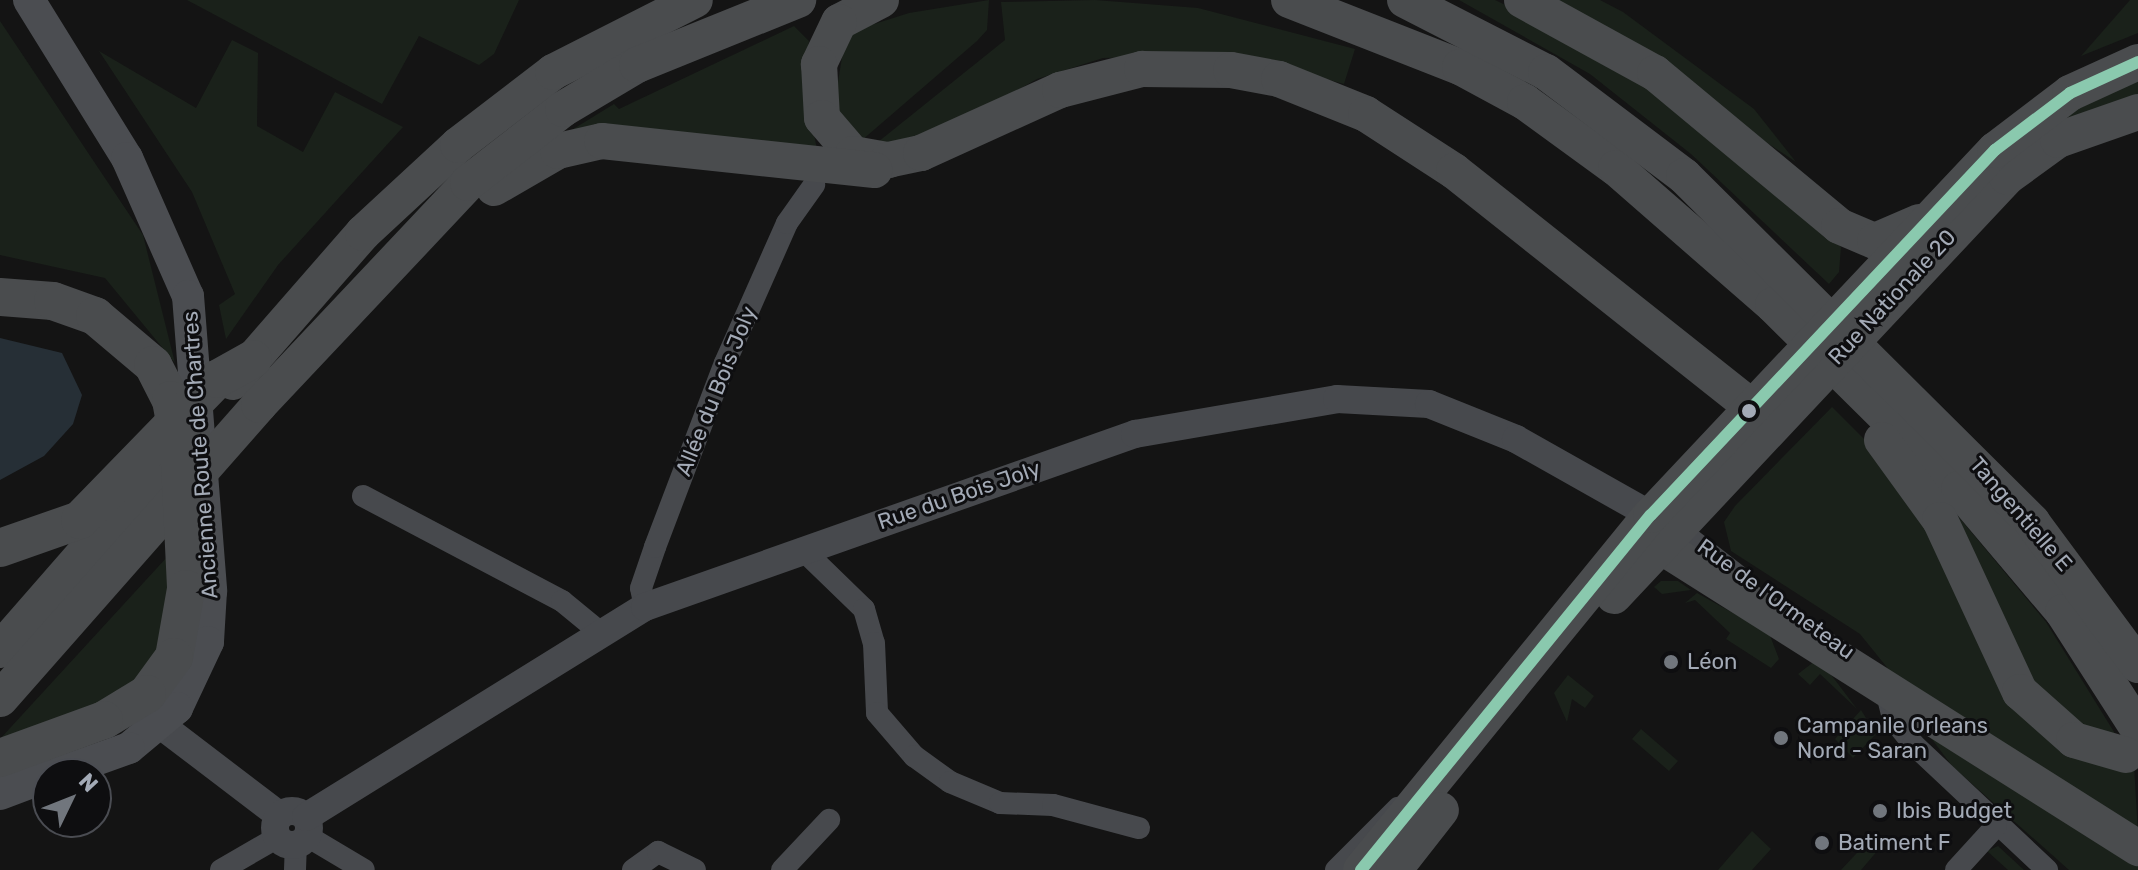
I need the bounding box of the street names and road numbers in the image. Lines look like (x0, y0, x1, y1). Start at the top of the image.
street label: Rue Nationale 20 (1823, 224, 1961, 370)
street label: Allée du Bois Joly (670, 302, 762, 480)
street label: Ancienne Route de Chartres (177, 310, 223, 600)
street label: Tangentielle E (1964, 451, 2078, 577)
street label: Rue du Bois Joly (874, 455, 1044, 535)
street label: Rue de l'Ormeteau (1692, 533, 1860, 665)

